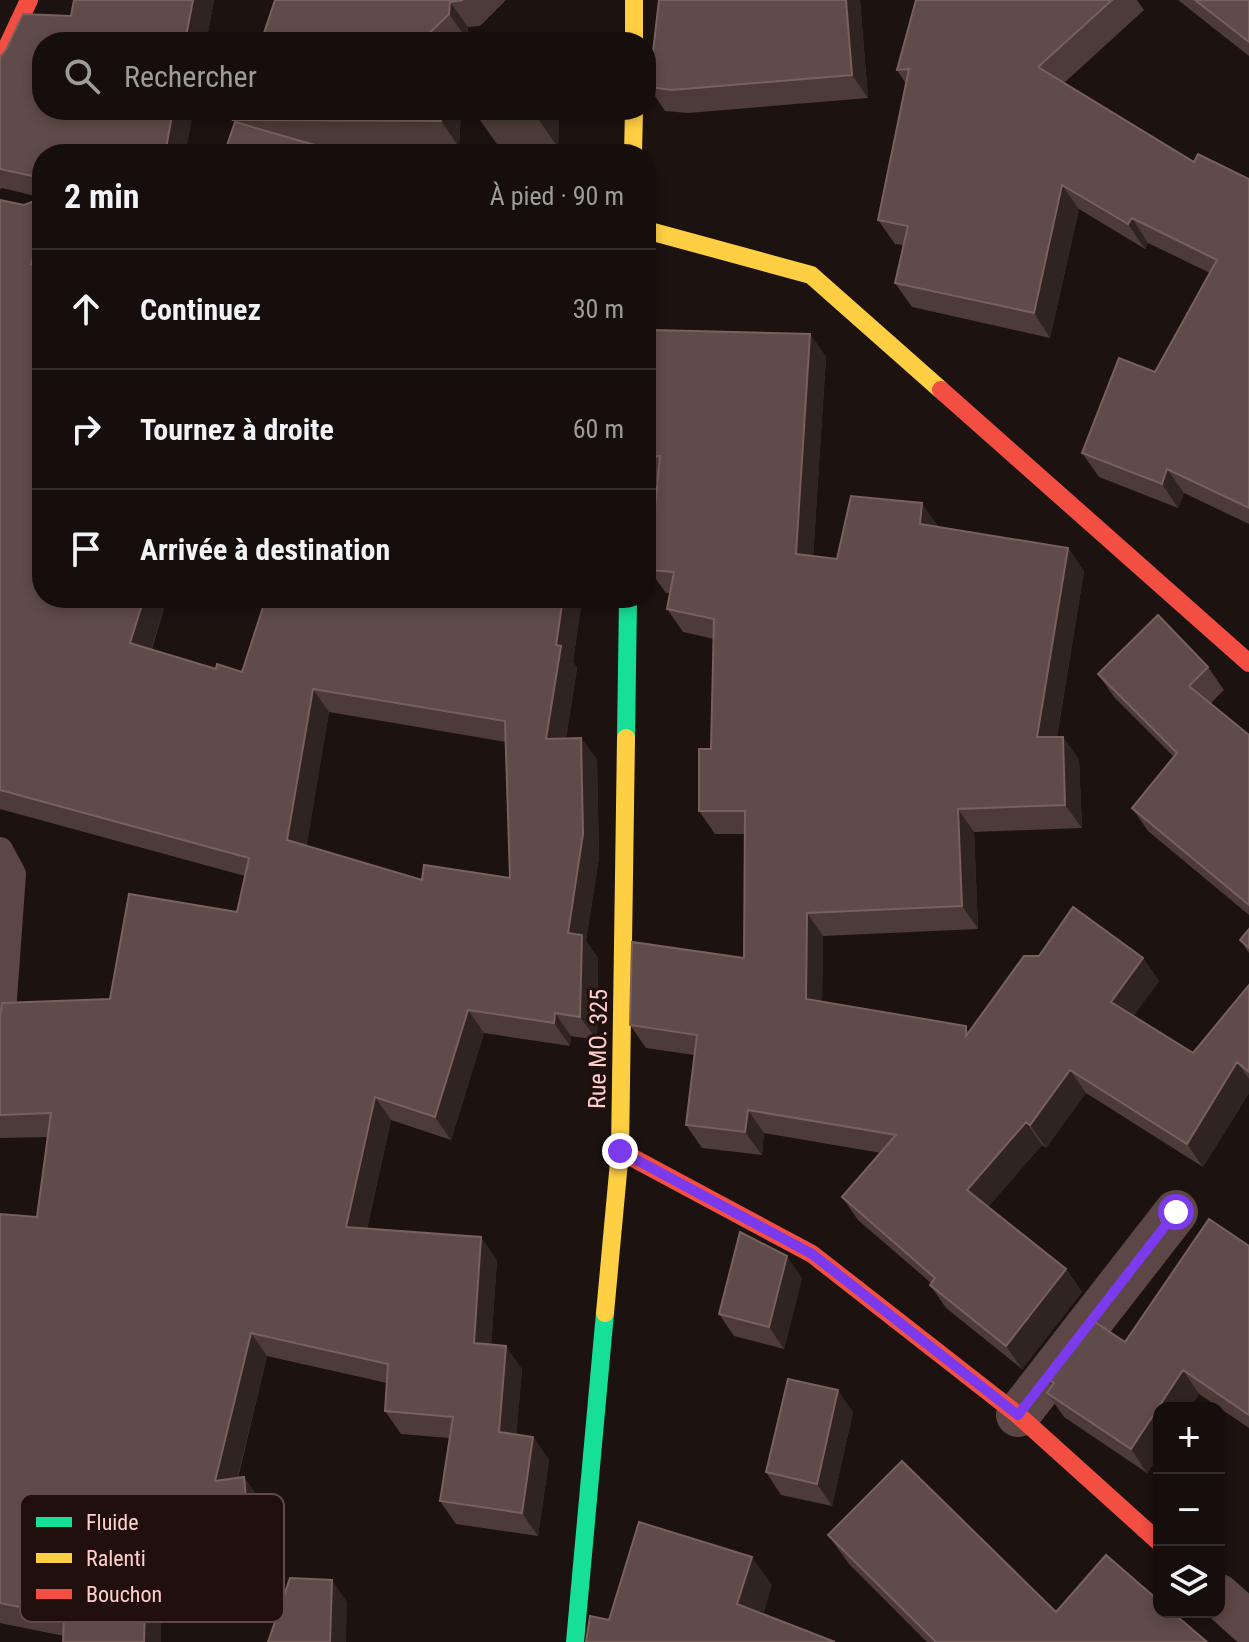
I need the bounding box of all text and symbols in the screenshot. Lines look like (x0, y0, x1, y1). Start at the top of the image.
search box (32, 32, 656, 120)
icon: search (60, 54, 104, 98)
text: Rechercher (124, 59, 257, 94)
text: 2 min (64, 176, 140, 216)
text: À pied · 90 m (490, 181, 624, 211)
icon: ahead (64, 287, 108, 331)
text: Continuez (140, 292, 261, 327)
text: 30 m (573, 294, 624, 324)
icon: right (64, 407, 108, 451)
text: Tournez à droite (140, 412, 334, 447)
text: 60 m (573, 414, 624, 444)
icon: arrive (64, 527, 108, 571)
text: Arrivée à destination (140, 532, 390, 567)
street label: Rue MO. 325 (583, 989, 613, 1109)
route end (602, 1133, 638, 1169)
route start (1158, 1194, 1194, 1230)
map controls (1153, 1402, 1225, 1618)
button: + (1153, 1402, 1225, 1474)
button: − (1153, 1474, 1225, 1546)
legend (20, 1494, 284, 1622)
text: Fluide (86, 1510, 139, 1535)
text: Ralenti (86, 1546, 146, 1571)
button: layers (1153, 1546, 1225, 1618)
text: Bouchon (86, 1582, 162, 1607)

